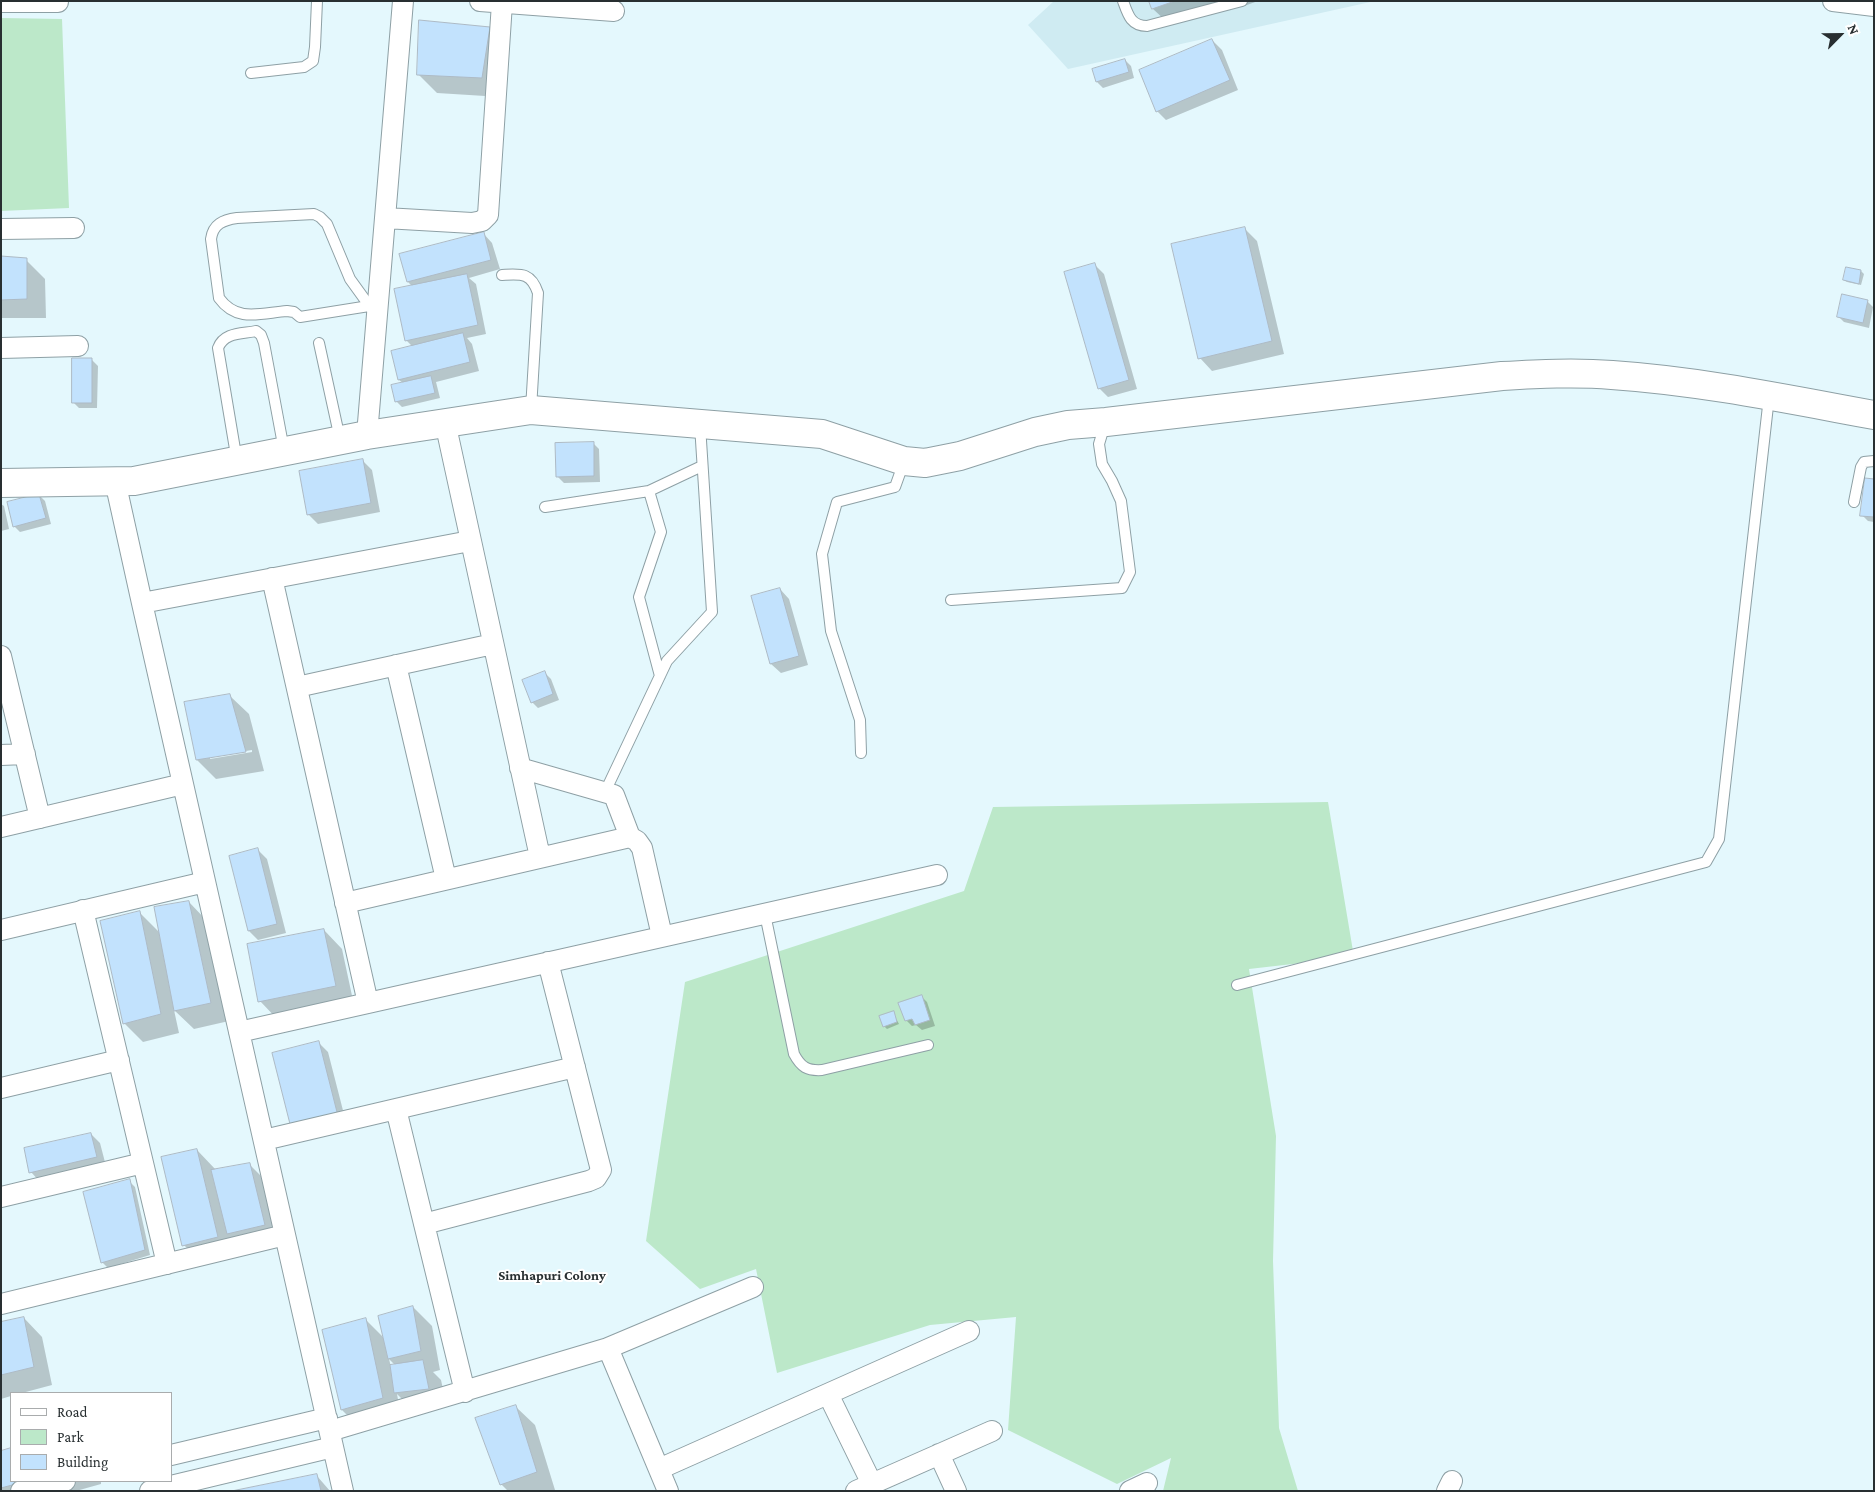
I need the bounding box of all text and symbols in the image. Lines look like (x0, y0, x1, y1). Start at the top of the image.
north arrow (1815, 10, 1865, 60)
text: N (1845, 22, 1863, 37)
district label: Simhapuri Colony (498, 1268, 606, 1284)
legend (10, 1392, 172, 1482)
text: Road (57, 1404, 87, 1420)
text: Park (57, 1429, 84, 1445)
text: Building (57, 1454, 108, 1470)

